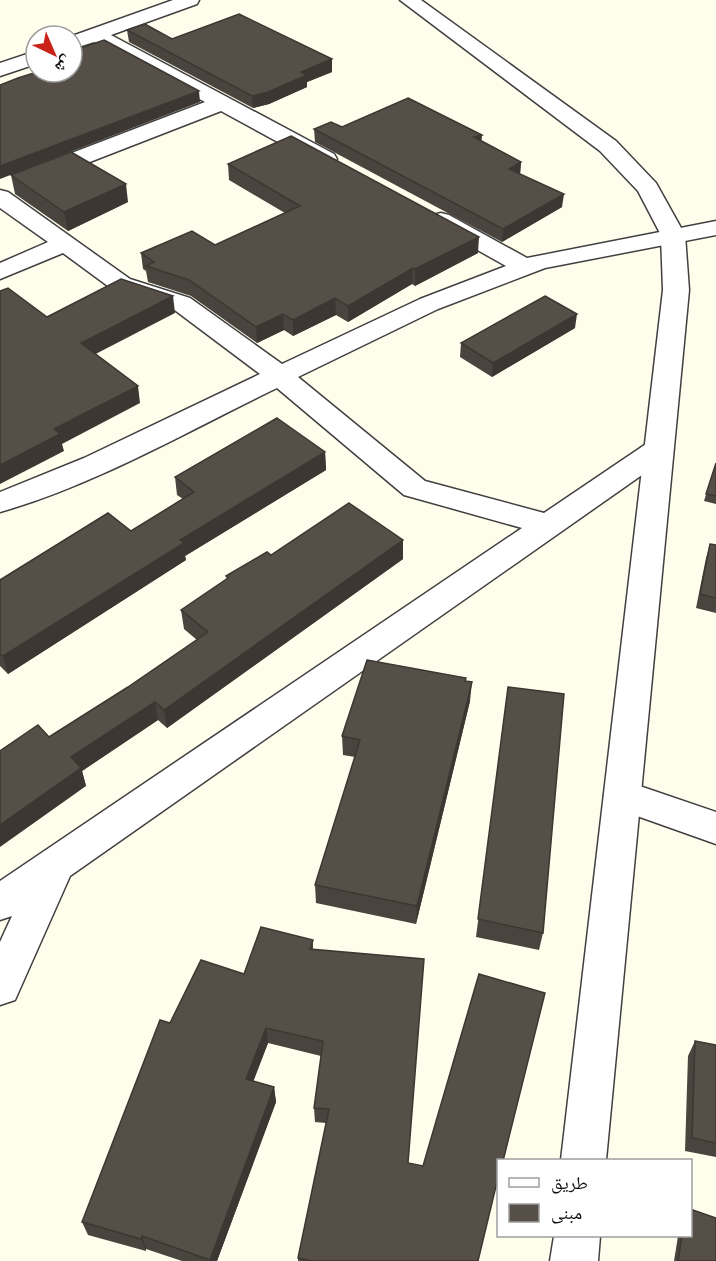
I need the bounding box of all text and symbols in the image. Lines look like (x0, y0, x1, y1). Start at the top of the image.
north arrow (24, 24, 84, 84)
text: ش (51, 52, 77, 77)
legend (497, 1159, 692, 1237)
text: طريق (551, 1172, 588, 1194)
text: مبنى (551, 1202, 582, 1224)

